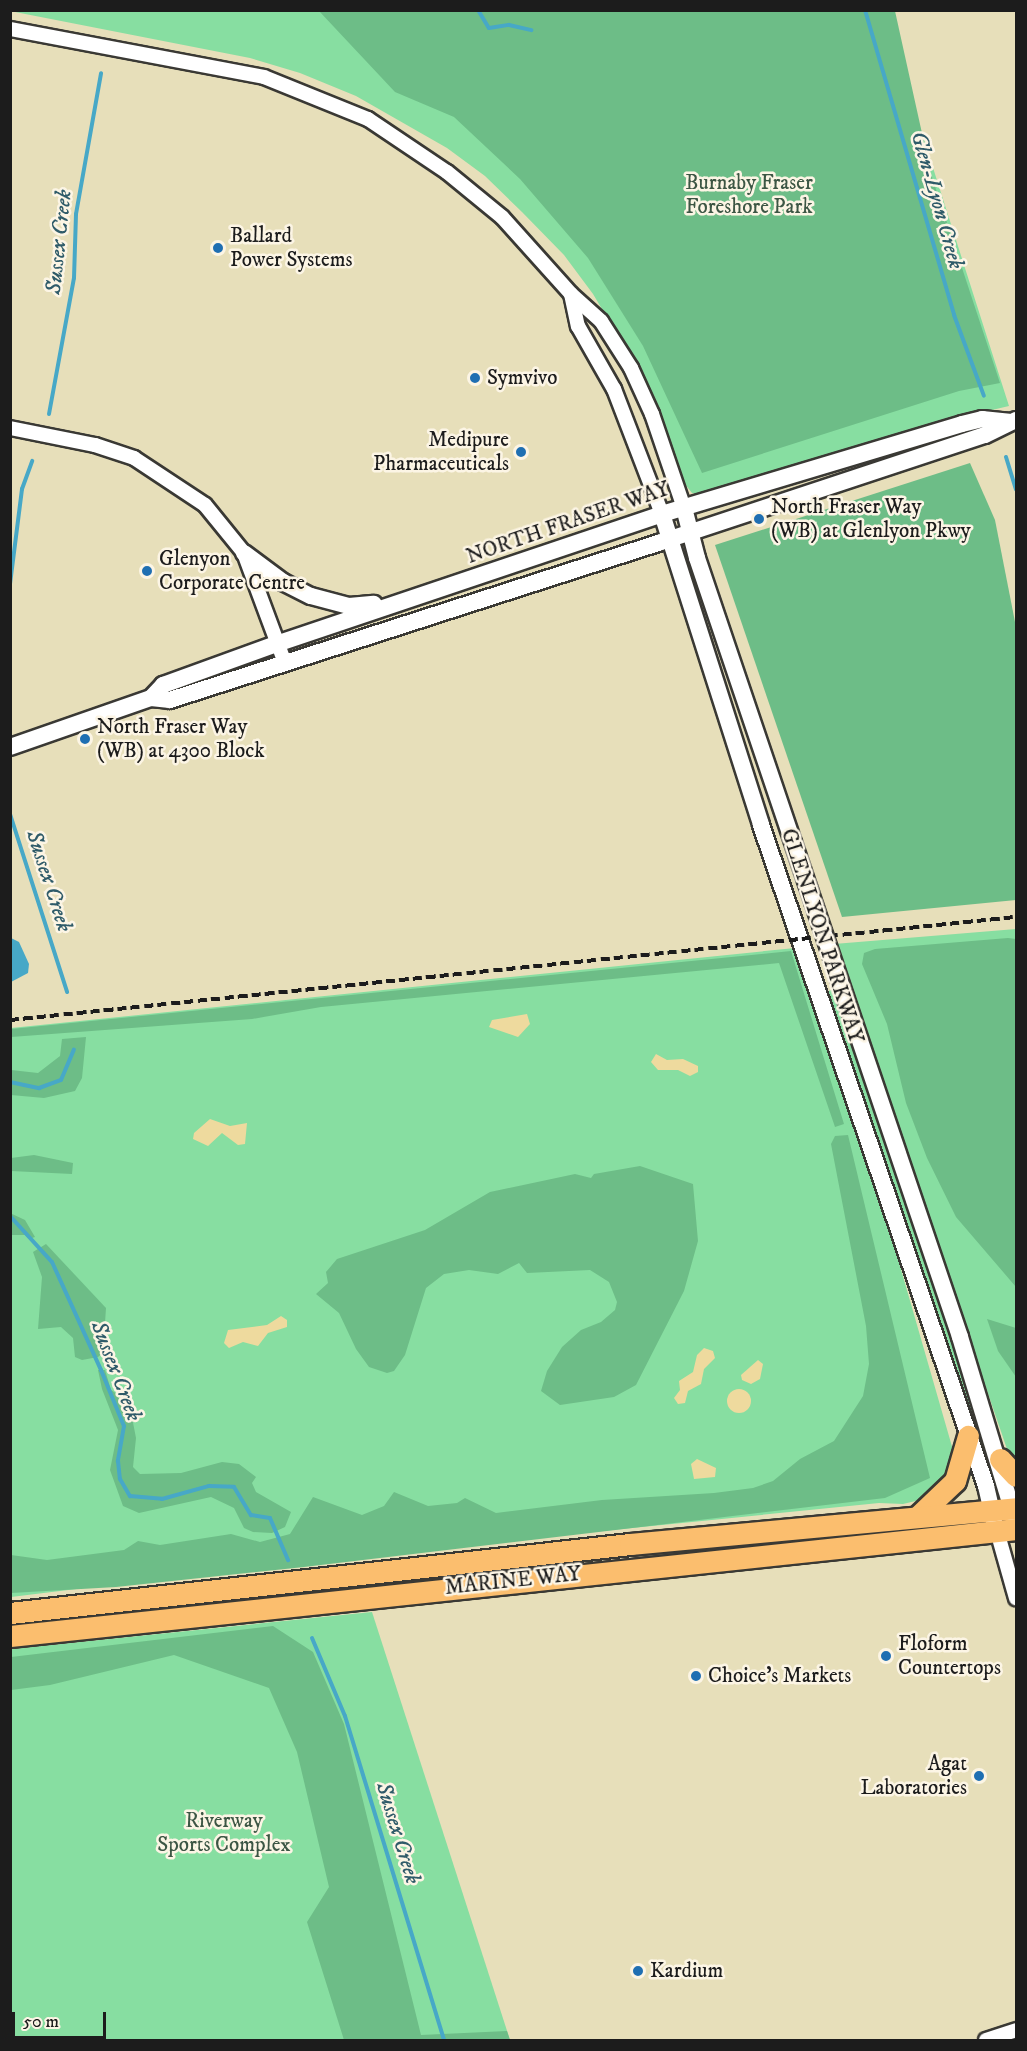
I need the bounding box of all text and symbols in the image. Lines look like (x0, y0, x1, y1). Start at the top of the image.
water label: Glen-Lyon Creek (905, 128, 969, 272)
park label: Burnaby Fraser Foreshore Park (685, 170, 813, 220)
water label: Sussex Creek (40, 188, 78, 296)
place label: Ballard Power Systems (230, 223, 352, 273)
marker: Ballard Power Systems (211, 241, 225, 255)
place label: Symvivo (487, 365, 557, 391)
marker: Symvivo (468, 371, 482, 385)
place label: Medipure Pharmaceuticals (373, 427, 509, 477)
marker: Medipure Pharmaceuticals (514, 445, 528, 459)
street label: NORTH FRASER WAY (463, 476, 673, 570)
place label: North Fraser Way (WB) at Glenlyon Pkwy (771, 494, 971, 544)
marker: North Fraser Way (WB) at Glenlyon Pkwy (752, 512, 766, 526)
place label: Glenyon Corporate Centre (159, 546, 305, 596)
marker: Glenyon Corporate Centre (140, 564, 154, 578)
place label: North Fraser Way (WB) at 4300 Block (97, 714, 265, 764)
marker: North Fraser Way (WB) at 4300 Block (78, 732, 92, 746)
street label: GLENLYON PARKWAY (775, 826, 869, 1046)
water label: Sussex Creek (20, 827, 78, 935)
water label: Sussex Creek (85, 1317, 147, 1425)
street label: MARINE WAY (444, 1561, 582, 1601)
place label: Floform Countertops (898, 1631, 1001, 1681)
marker: Floform Countertops (879, 1649, 893, 1663)
place label: Choice's Markets (708, 1663, 851, 1689)
marker: Choice's Markets (689, 1669, 703, 1683)
place label: Agat Laboratories (860, 1751, 967, 1801)
marker: Agat Laboratories (972, 1769, 986, 1783)
water label: Sussex Creek (370, 1779, 426, 1887)
park label: Riverway Sports Complex (157, 1808, 291, 1858)
place label: Kardium (650, 1958, 723, 1984)
marker: Kardium (631, 1964, 645, 1978)
scale bar (15, 2000, 110, 2038)
text: 50 m (23, 2011, 59, 2033)

